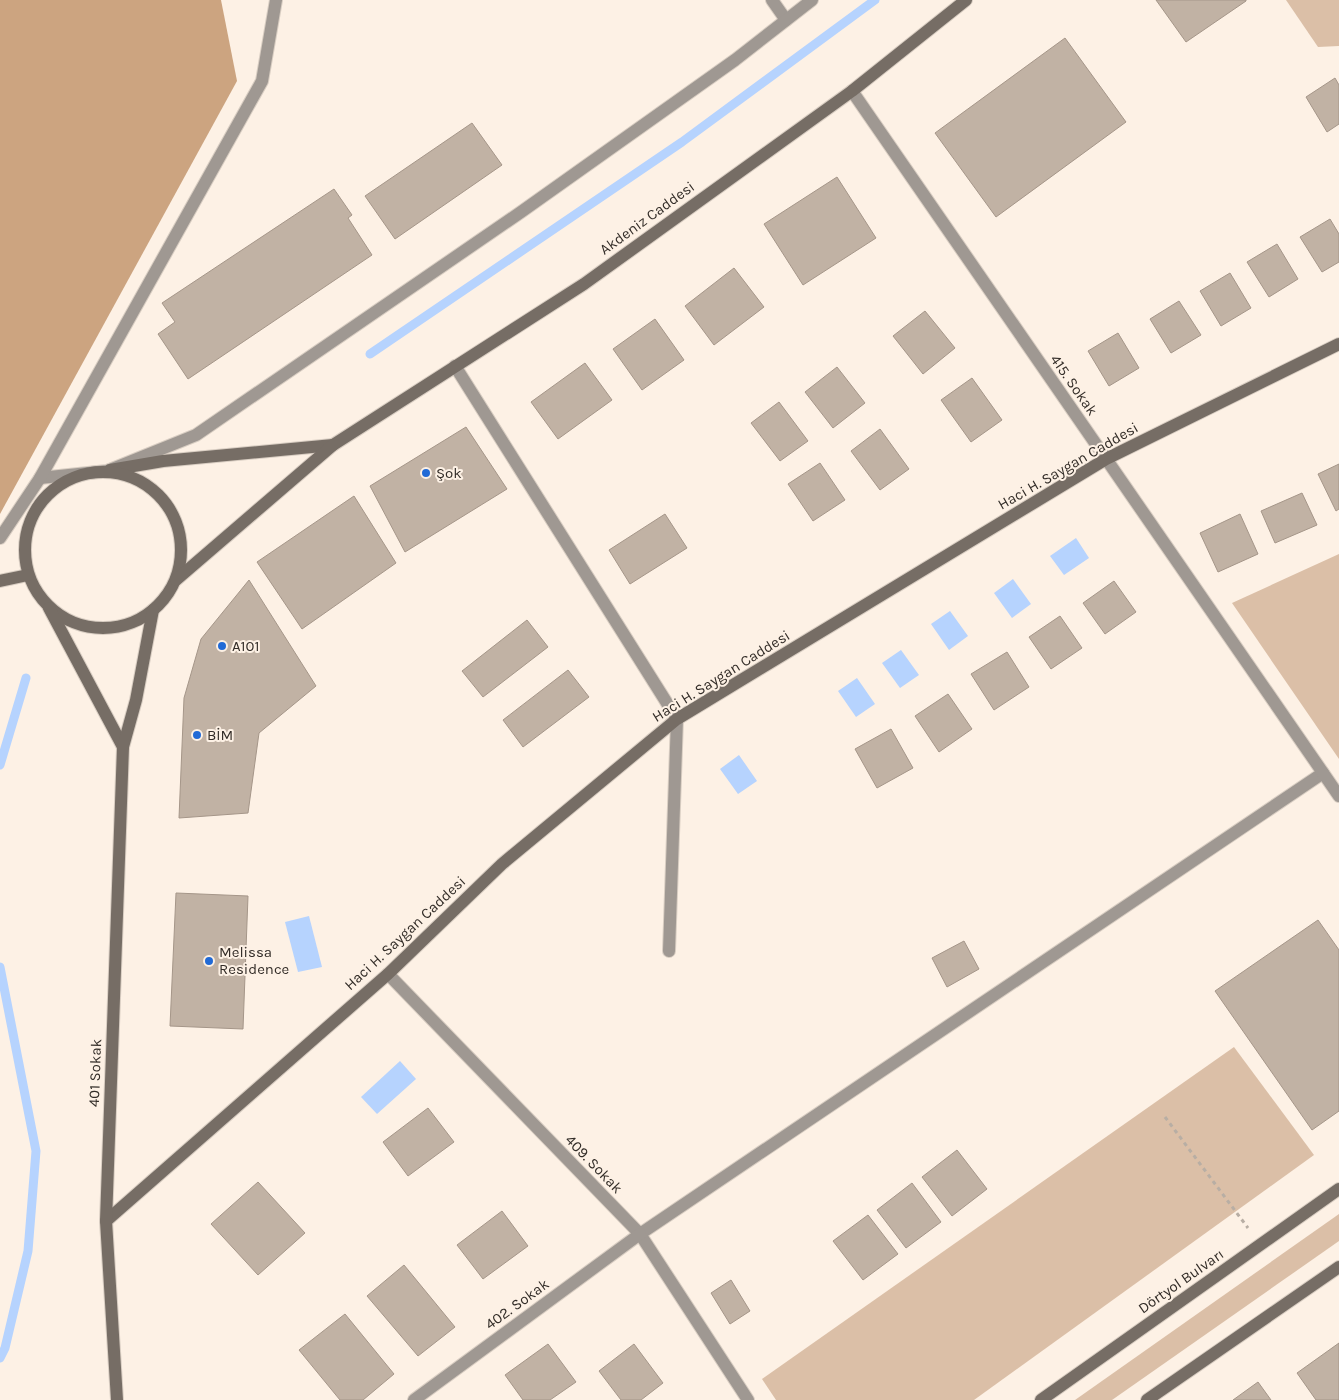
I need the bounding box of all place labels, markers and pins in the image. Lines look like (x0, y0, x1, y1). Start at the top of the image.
place label: Şok (436, 464, 462, 482)
marker: Şok (420, 467, 432, 479)
place label: A101 (232, 637, 259, 655)
marker: A101 (216, 640, 228, 652)
place label: BİM (207, 726, 233, 744)
marker: BİM (191, 729, 203, 741)
place label: Melissa Residence (219, 943, 289, 978)
marker: Melissa Residence (203, 955, 215, 967)

